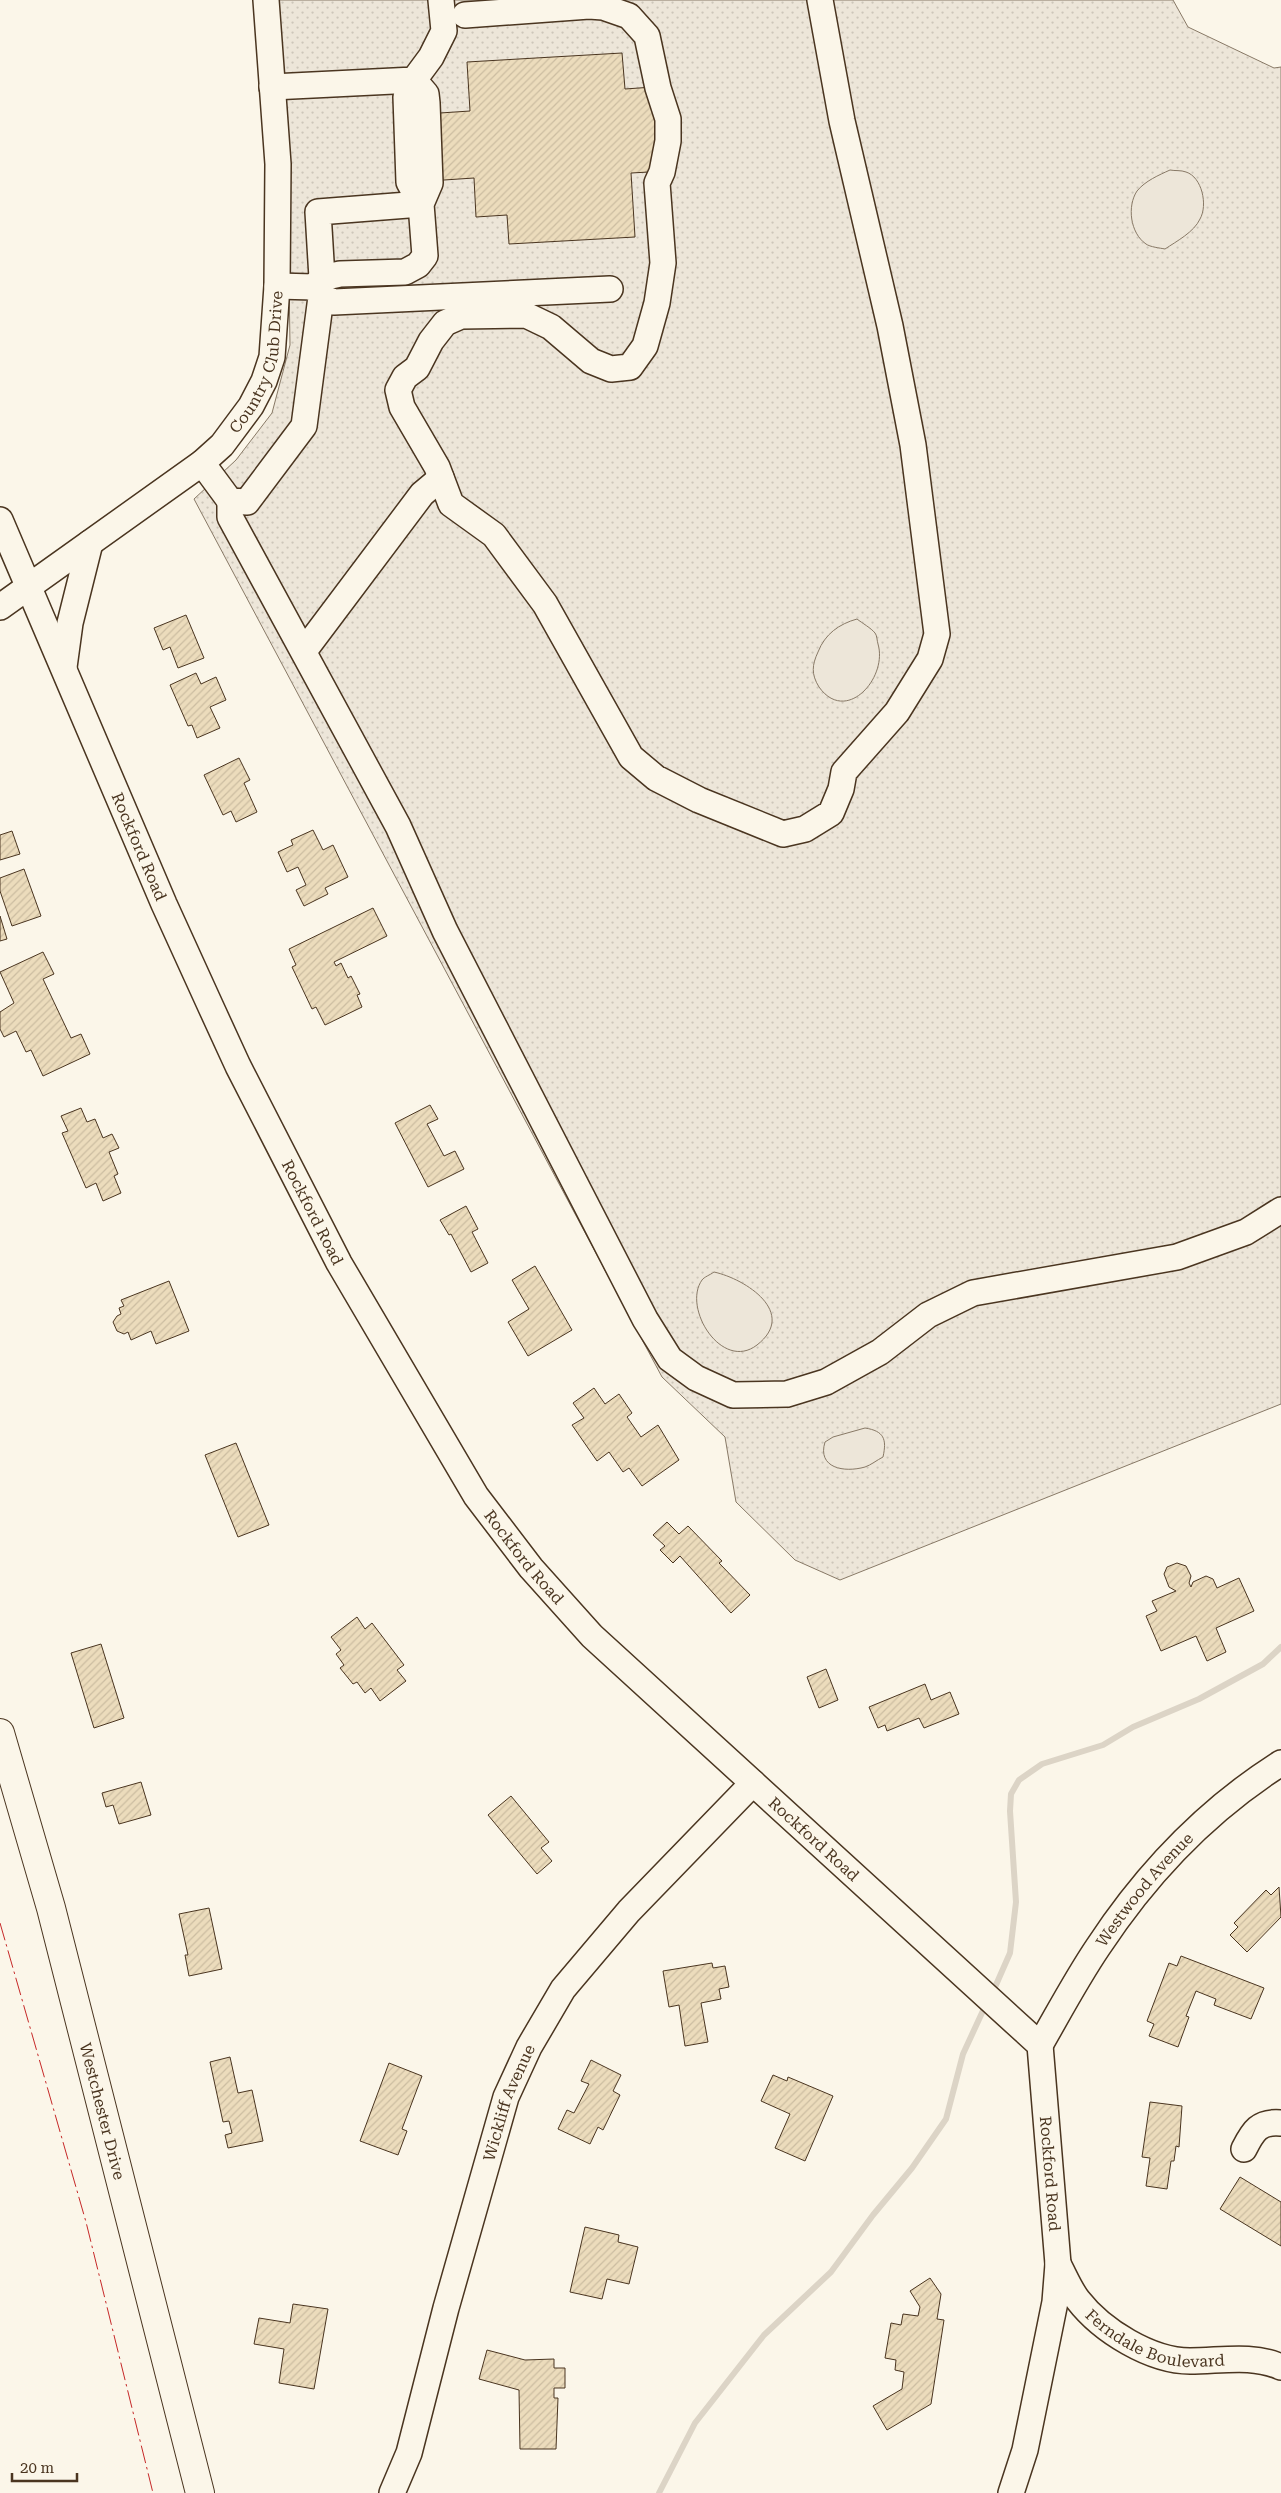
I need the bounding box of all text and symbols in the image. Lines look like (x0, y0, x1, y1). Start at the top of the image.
street label: Country Club Drive (225, 290, 286, 437)
street label: Rockford Road (108, 790, 171, 903)
street label: Rockford Road (278, 1156, 348, 1268)
street label: Rockford Road (480, 1506, 568, 1608)
street label: Rockford Road (765, 1793, 863, 1885)
street label: Westwood Avenue (1092, 1828, 1197, 1950)
street label: Westchester Drive (76, 2041, 129, 2182)
street label: Wickliff Avenue (479, 2041, 539, 2163)
street label: Rockford Road (1036, 2115, 1065, 2232)
street label: Ferndale Boulevard (1082, 2305, 1225, 2371)
scale bar (12, 2450, 78, 2482)
text: 20 m (20, 2459, 55, 2477)

